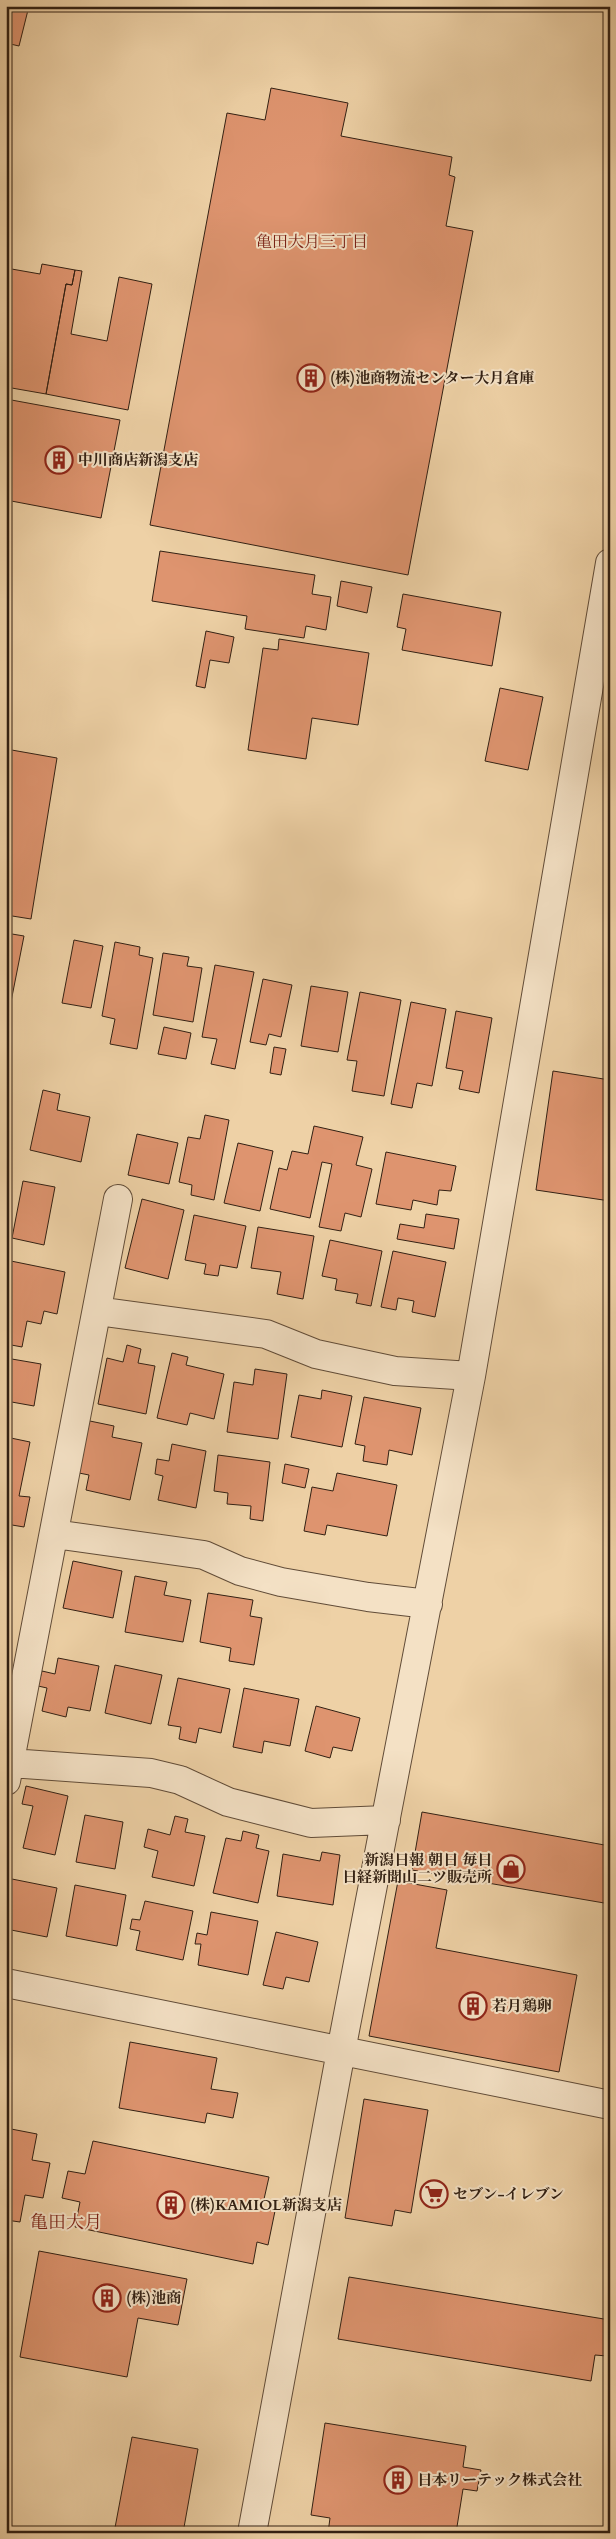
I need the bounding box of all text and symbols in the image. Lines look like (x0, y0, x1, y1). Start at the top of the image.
district label: 亀田大月三丁目 (256, 231, 368, 253)
building icon: (株)池商物流センター大月倉庫 (296, 363, 326, 393)
place label: (株)池商物流センター大月倉庫 (330, 368, 535, 388)
building icon: 中川商店新潟支店 (44, 445, 74, 475)
place label: 中川商店新潟支店 (78, 450, 198, 470)
place label: 新潟日報 朝日 毎日 日経新聞山二ツ販売所 (342, 1850, 492, 1887)
shop icon: 新潟日報 朝日 毎日 日経新聞山二ツ販売所 (496, 1854, 526, 1884)
building icon: 若月鶏卵 (458, 1991, 488, 2021)
place label: 若月鶏卵 (492, 1996, 552, 2016)
supermarket icon: セブン-イレブン (419, 2179, 449, 2209)
place label: セブン-イレブン (453, 2184, 564, 2204)
building icon: (株)KAMIOL新潟支店 (156, 2190, 186, 2220)
place label: (株)KAMIOL新潟支店 (190, 2195, 342, 2215)
district label: 亀田大月 (30, 2210, 102, 2235)
building icon: (株)池商 (92, 2283, 122, 2313)
place label: (株)池商 (126, 2288, 181, 2308)
building icon: 日本リーテック株式会社 (383, 2465, 413, 2495)
place label: 日本リーテック株式会社 (417, 2470, 582, 2490)

